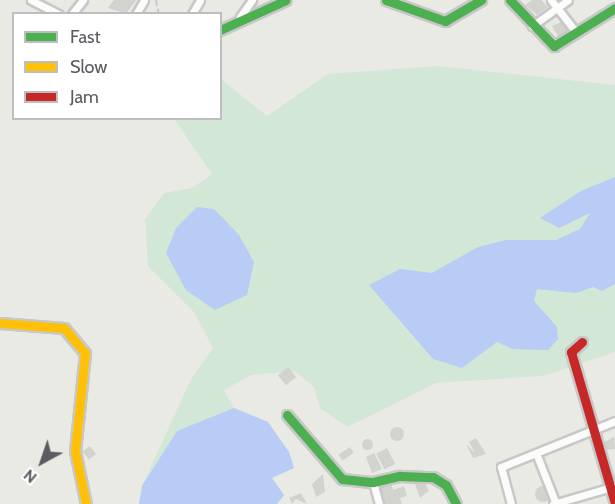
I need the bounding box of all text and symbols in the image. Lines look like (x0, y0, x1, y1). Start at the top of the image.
legend (12, 12, 222, 120)
text: Fast (70, 26, 101, 48)
text: Slow (70, 56, 107, 78)
text: Jam (70, 86, 99, 108)
north arrow (12, 432, 72, 492)
text: N (20, 465, 41, 487)

